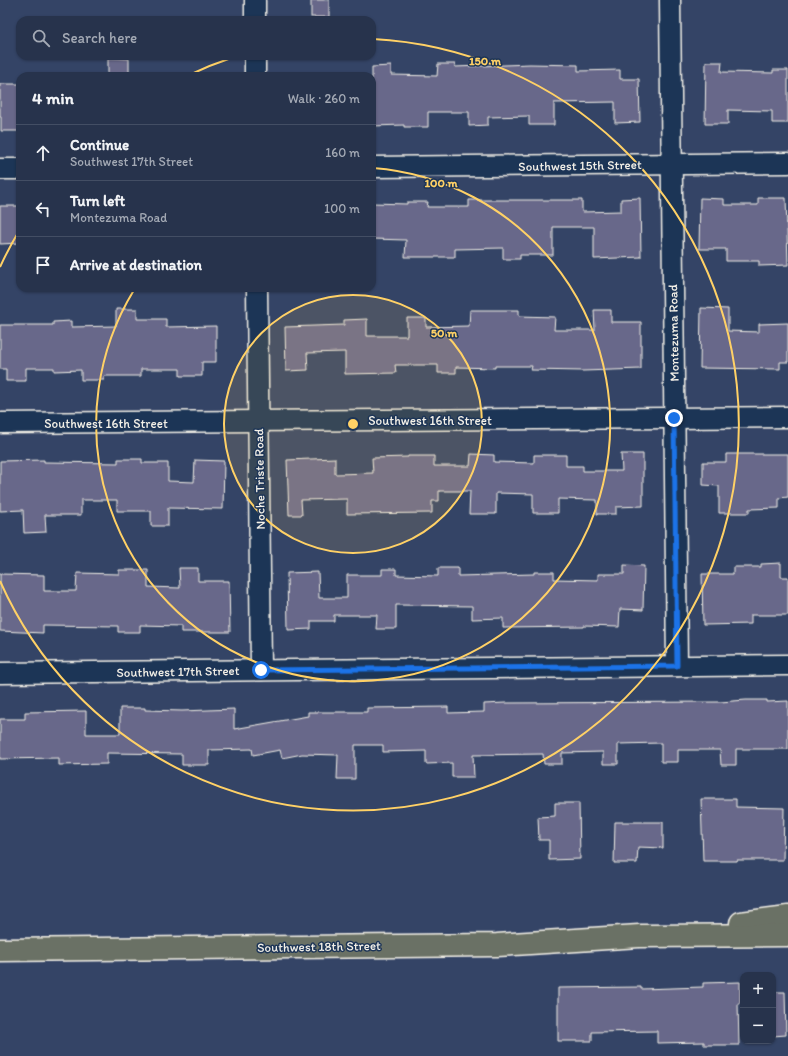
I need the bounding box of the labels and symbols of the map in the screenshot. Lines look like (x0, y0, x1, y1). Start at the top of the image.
text: 150 m (469, 54, 502, 68)
street label: Southwest 15th Street (518, 157, 642, 174)
text: 100 m (424, 176, 458, 190)
street label: Montezuma Road (665, 284, 682, 382)
text: 50 m (431, 326, 458, 340)
route end (665, 409, 683, 427)
street label: Southwest 16th Street (368, 413, 492, 428)
street label: Southwest 16th Street (44, 416, 168, 431)
centre of rings (346, 417, 360, 431)
street label: Noche Triste Road (251, 428, 268, 530)
route start (252, 661, 270, 679)
street label: Southwest 17th Street (116, 663, 240, 680)
street label: Southwest 18th Street (257, 938, 381, 955)

